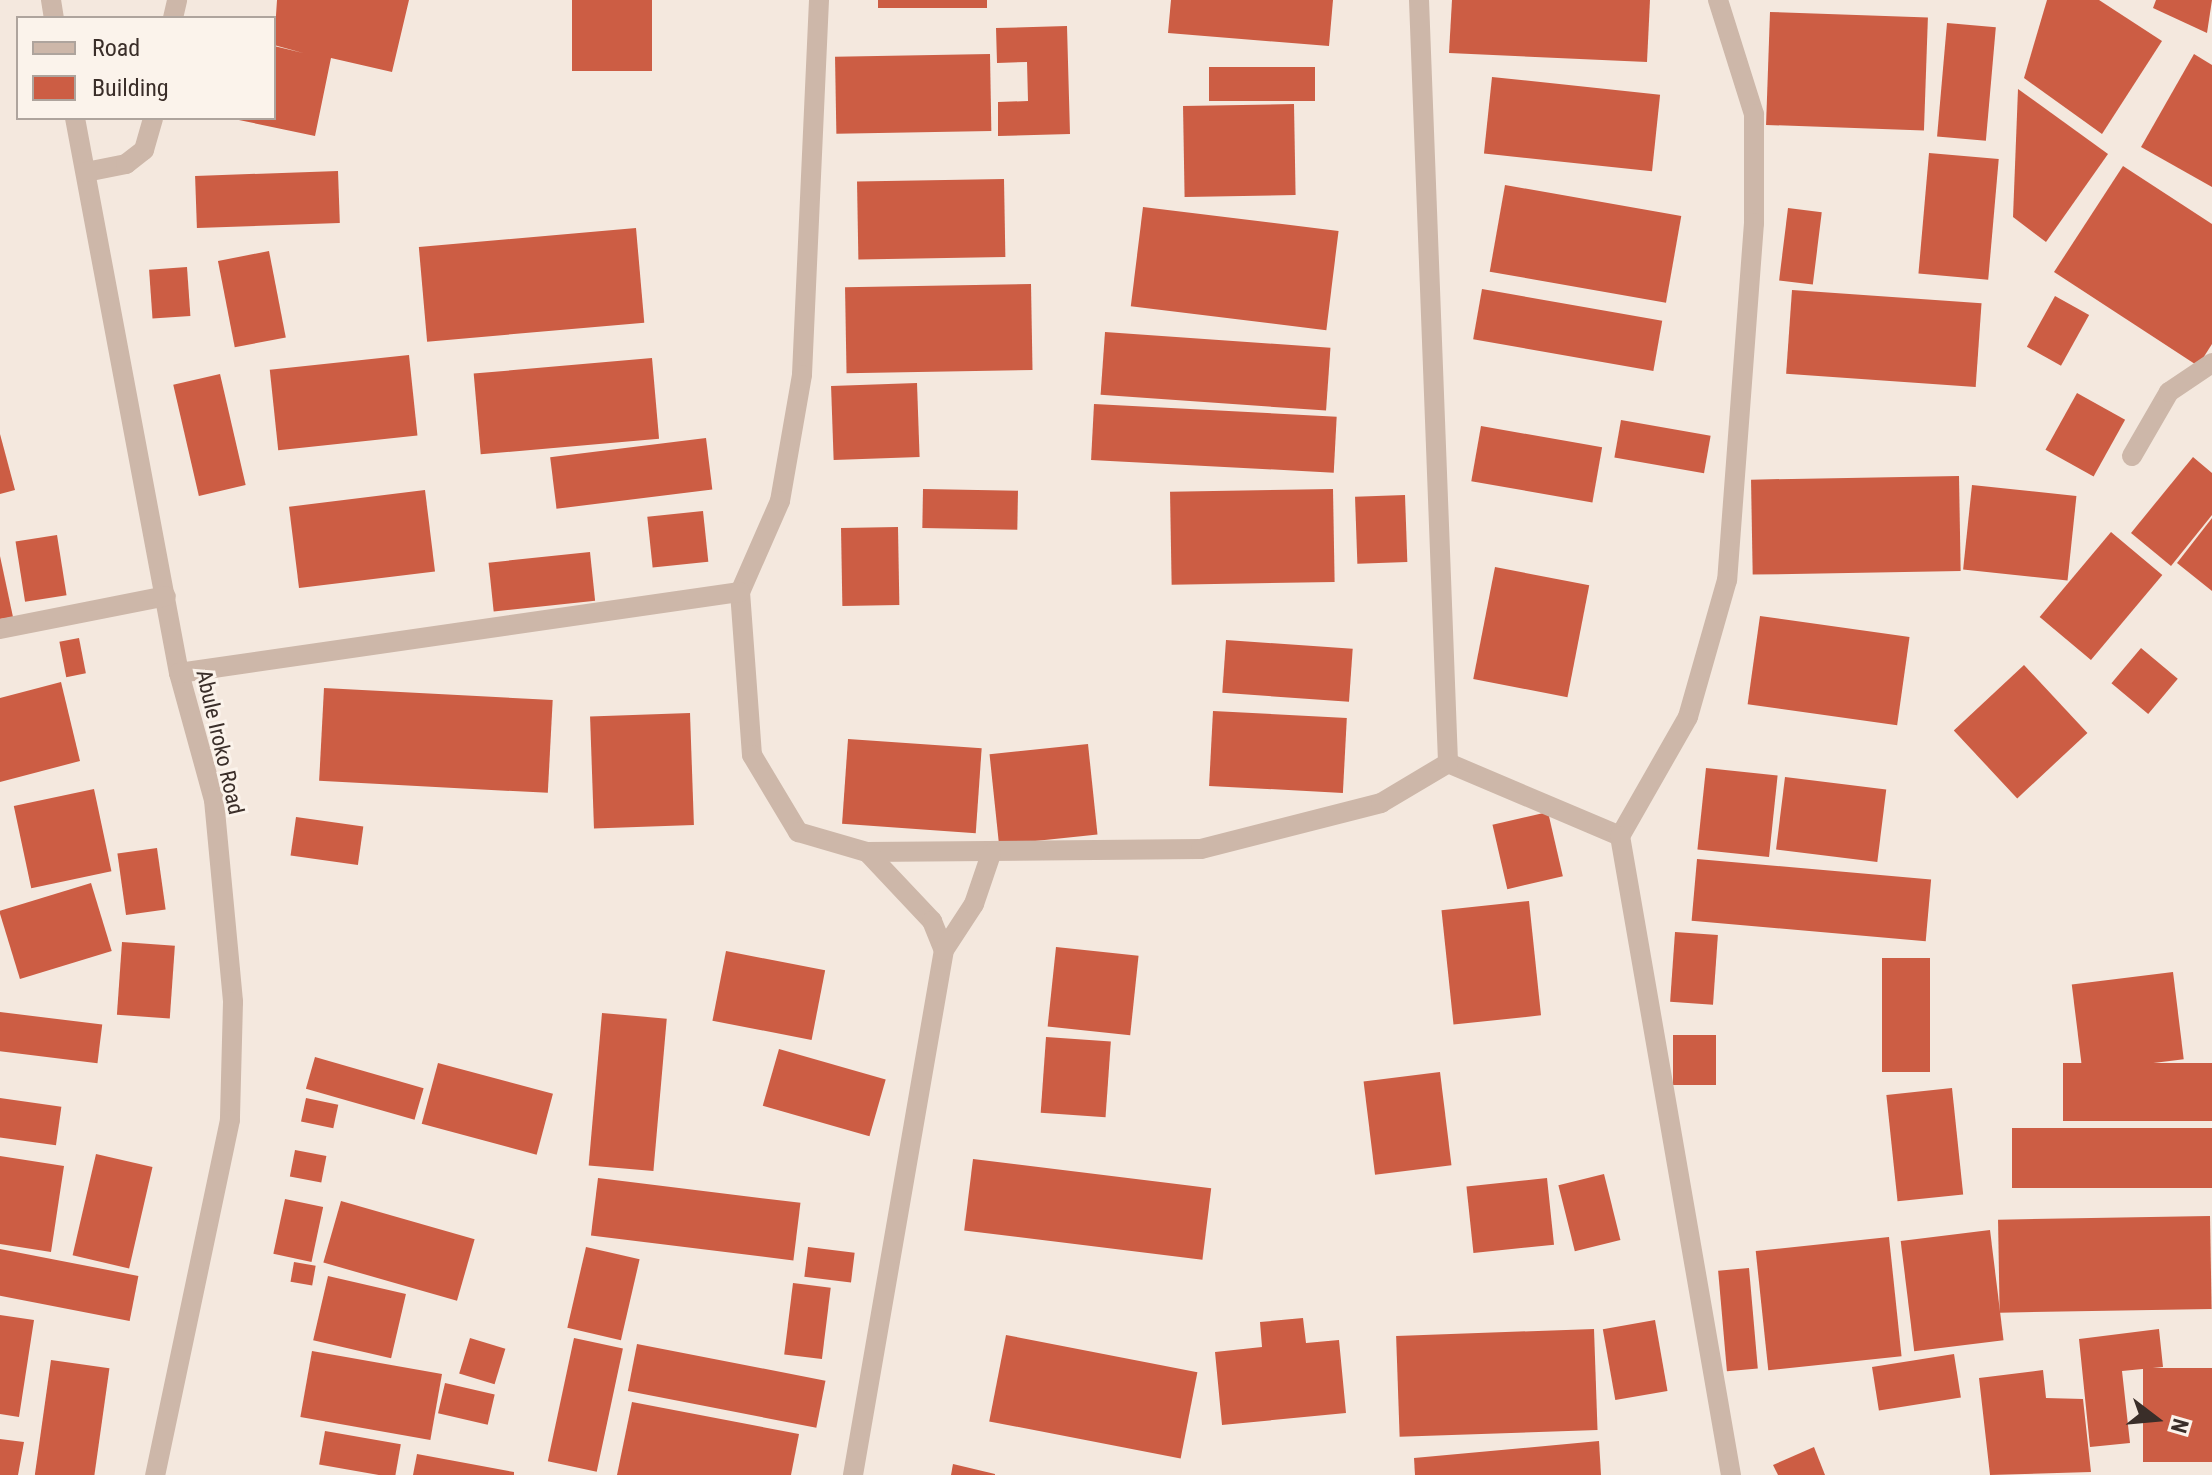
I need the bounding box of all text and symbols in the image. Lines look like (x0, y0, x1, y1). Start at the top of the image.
legend (16, 16, 276, 120)
text: Road (92, 34, 140, 62)
text: Building (92, 74, 169, 102)
street label: Abule Iroko Road (191, 667, 249, 817)
north arrow (2116, 1379, 2196, 1459)
text: N (2166, 1416, 2193, 1436)

